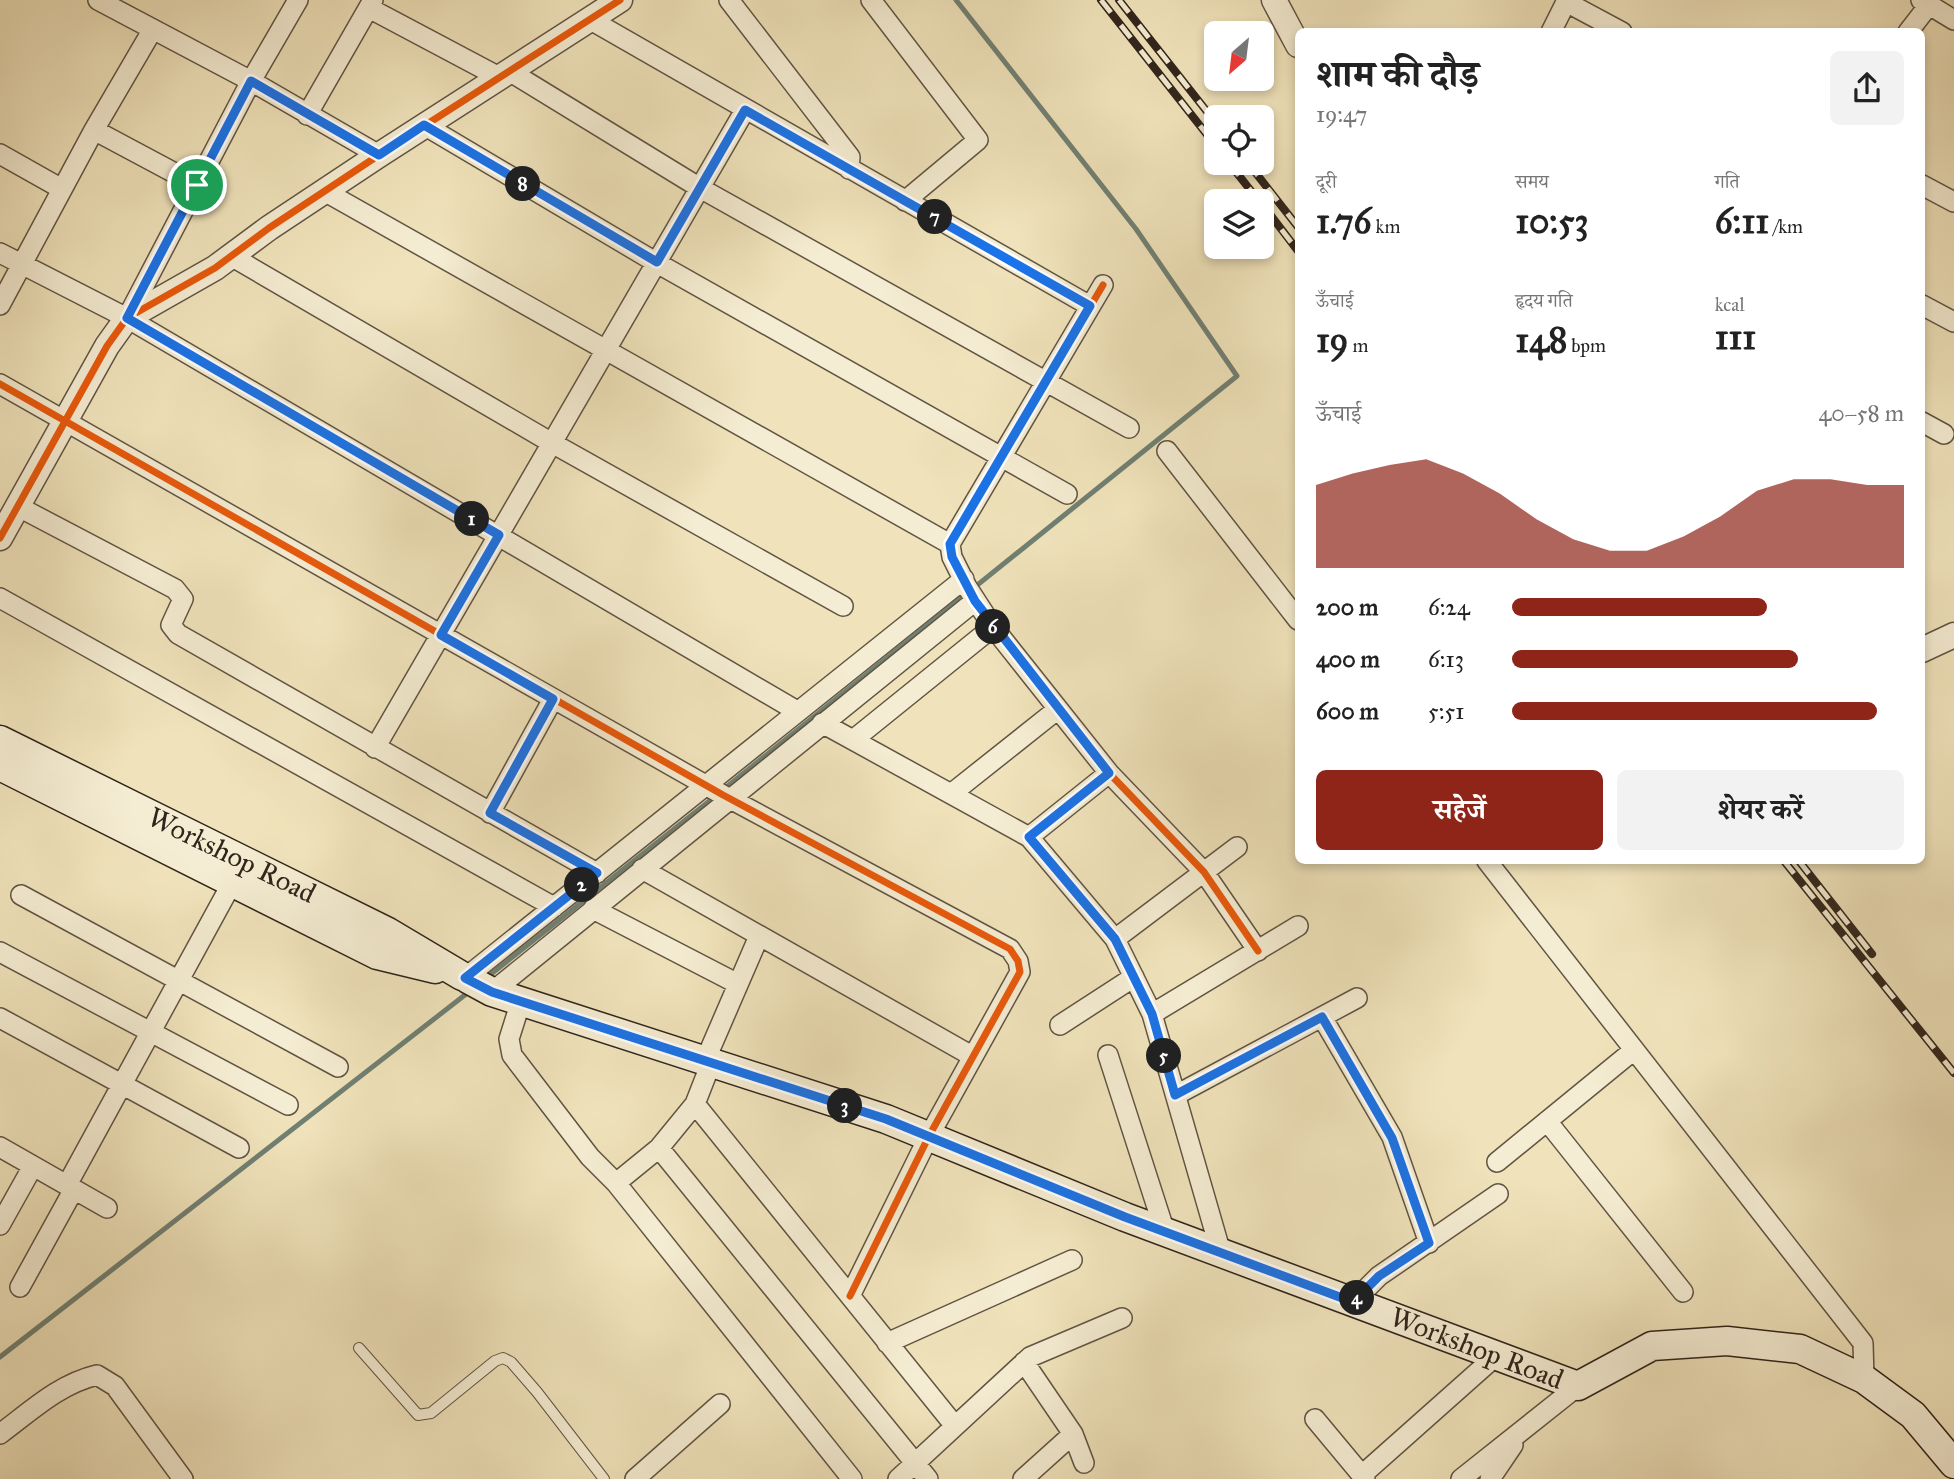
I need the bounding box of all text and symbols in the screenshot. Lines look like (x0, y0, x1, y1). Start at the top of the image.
north arrow (1204, 21, 1274, 91)
map controls (1204, 21, 1274, 259)
text: शाम की दौड़ (1316, 51, 1479, 97)
button: share (1830, 51, 1904, 125)
text: 19:47 (1316, 100, 1367, 128)
button: locate (1204, 105, 1274, 175)
pin (167, 155, 227, 215)
icon: arrive (178, 166, 216, 204)
pin: 8 (505, 166, 540, 202)
text: दूरी (1316, 170, 1337, 193)
text: समय (1515, 170, 1549, 193)
text: गति (1715, 170, 1740, 193)
text: 8 (517, 172, 528, 195)
button: layers (1204, 189, 1274, 259)
pin: 7 (918, 200, 953, 234)
text: 1.76 (1316, 200, 1372, 243)
text: 10:53 (1515, 200, 1588, 243)
text: 6:11 (1715, 200, 1769, 243)
text: 7 (929, 205, 940, 228)
text: km (1372, 215, 1400, 238)
text: /km (1769, 215, 1803, 238)
text: ऊँचाई (1316, 289, 1353, 312)
text: हृदय गति (1515, 289, 1573, 312)
text: kcal (1715, 293, 1745, 316)
text: 111 (1715, 316, 1756, 359)
text: 19 (1316, 319, 1348, 362)
text: 148 (1515, 319, 1567, 362)
text: m (1348, 334, 1368, 357)
text: bpm (1567, 334, 1606, 357)
text: ऊँचाई (1316, 399, 1361, 427)
text: 40–58 m (1819, 399, 1904, 427)
pin: 1 (454, 502, 490, 536)
text: 1 (468, 507, 475, 530)
text: 200 m (1316, 593, 1378, 621)
text: 6:24 (1428, 593, 1470, 621)
pin: 6 (976, 610, 1010, 644)
text: 6 (988, 615, 997, 638)
text: 400 m (1316, 645, 1380, 673)
text: 6:13 (1428, 645, 1464, 673)
text: 600 m (1316, 697, 1379, 725)
text: 5:51 (1428, 697, 1464, 725)
button: सहेजें (1316, 770, 1603, 850)
button: शेयर करें (1617, 770, 1904, 850)
street label: Workshop Road (142, 799, 322, 911)
pin: 2 (564, 868, 600, 903)
text: 2 (577, 873, 586, 896)
pin: 5 (1146, 1038, 1182, 1074)
text: 5 (1159, 1044, 1168, 1067)
pin: 3 (828, 1088, 862, 1124)
text: 3 (841, 1094, 848, 1117)
pin: 4 (1340, 1280, 1374, 1316)
text: 4 (1351, 1286, 1362, 1309)
street label: Workshop Road (1385, 1299, 1569, 1397)

